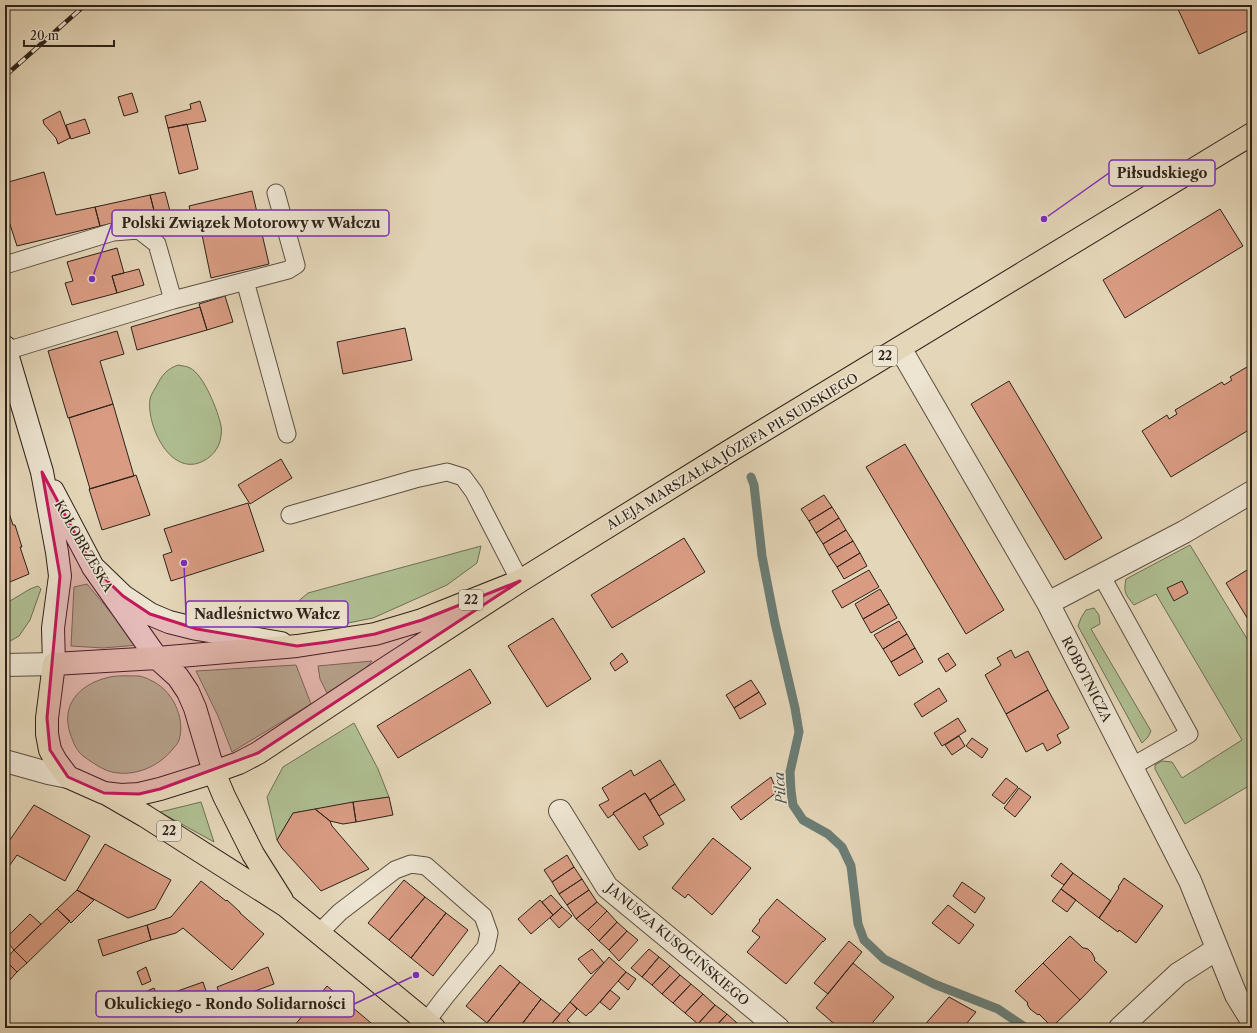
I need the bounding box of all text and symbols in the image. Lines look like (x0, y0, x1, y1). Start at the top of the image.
scale bar (24, 22, 114, 48)
text: 20 m (30, 28, 59, 43)
callout: Piłsudskiego (1109, 160, 1215, 186)
text: Piłsudskiego (1117, 164, 1207, 182)
callout: Polski Związek Motorowy w Wałczu (112, 210, 389, 236)
text: Polski Związek Motorowy w Wałczu (121, 214, 381, 232)
road number: 22 (873, 346, 897, 366)
street label: ALEJA MARSZAŁKA JÓZEFA PIŁSUDSKIEGO (602, 369, 861, 533)
street label: KOŁOBRZESKA (51, 497, 117, 595)
road number: 22 (459, 590, 483, 610)
callout: Nadleśnictwo Wałcz (186, 601, 348, 627)
text: Nadleśnictwo Wałcz (194, 605, 340, 623)
street label: ROBOTNICZA (1059, 634, 1116, 725)
water label: Pilca (770, 770, 790, 806)
road number: 22 (157, 821, 181, 841)
street label: JANUSZA KUSOCIŃSKIEGO (602, 878, 753, 1009)
callout: Okulickiego - Rondo Solidarności (96, 991, 354, 1017)
text: Okulickiego - Rondo Solidarności (104, 995, 346, 1013)

